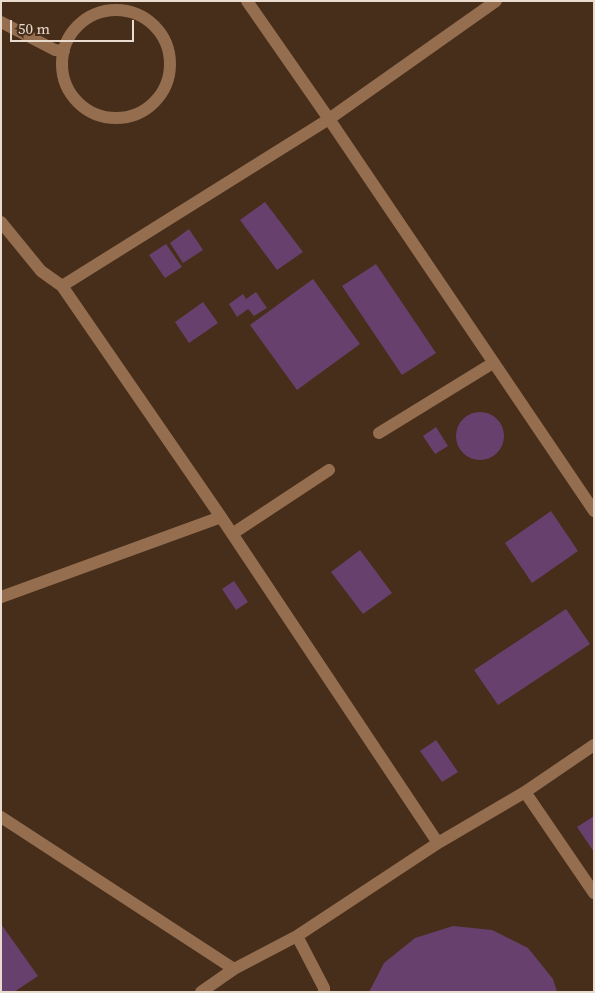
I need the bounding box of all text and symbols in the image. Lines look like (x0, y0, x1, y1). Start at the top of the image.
scale bar (12, 10, 136, 42)
text: 50 m (18, 18, 50, 39)

